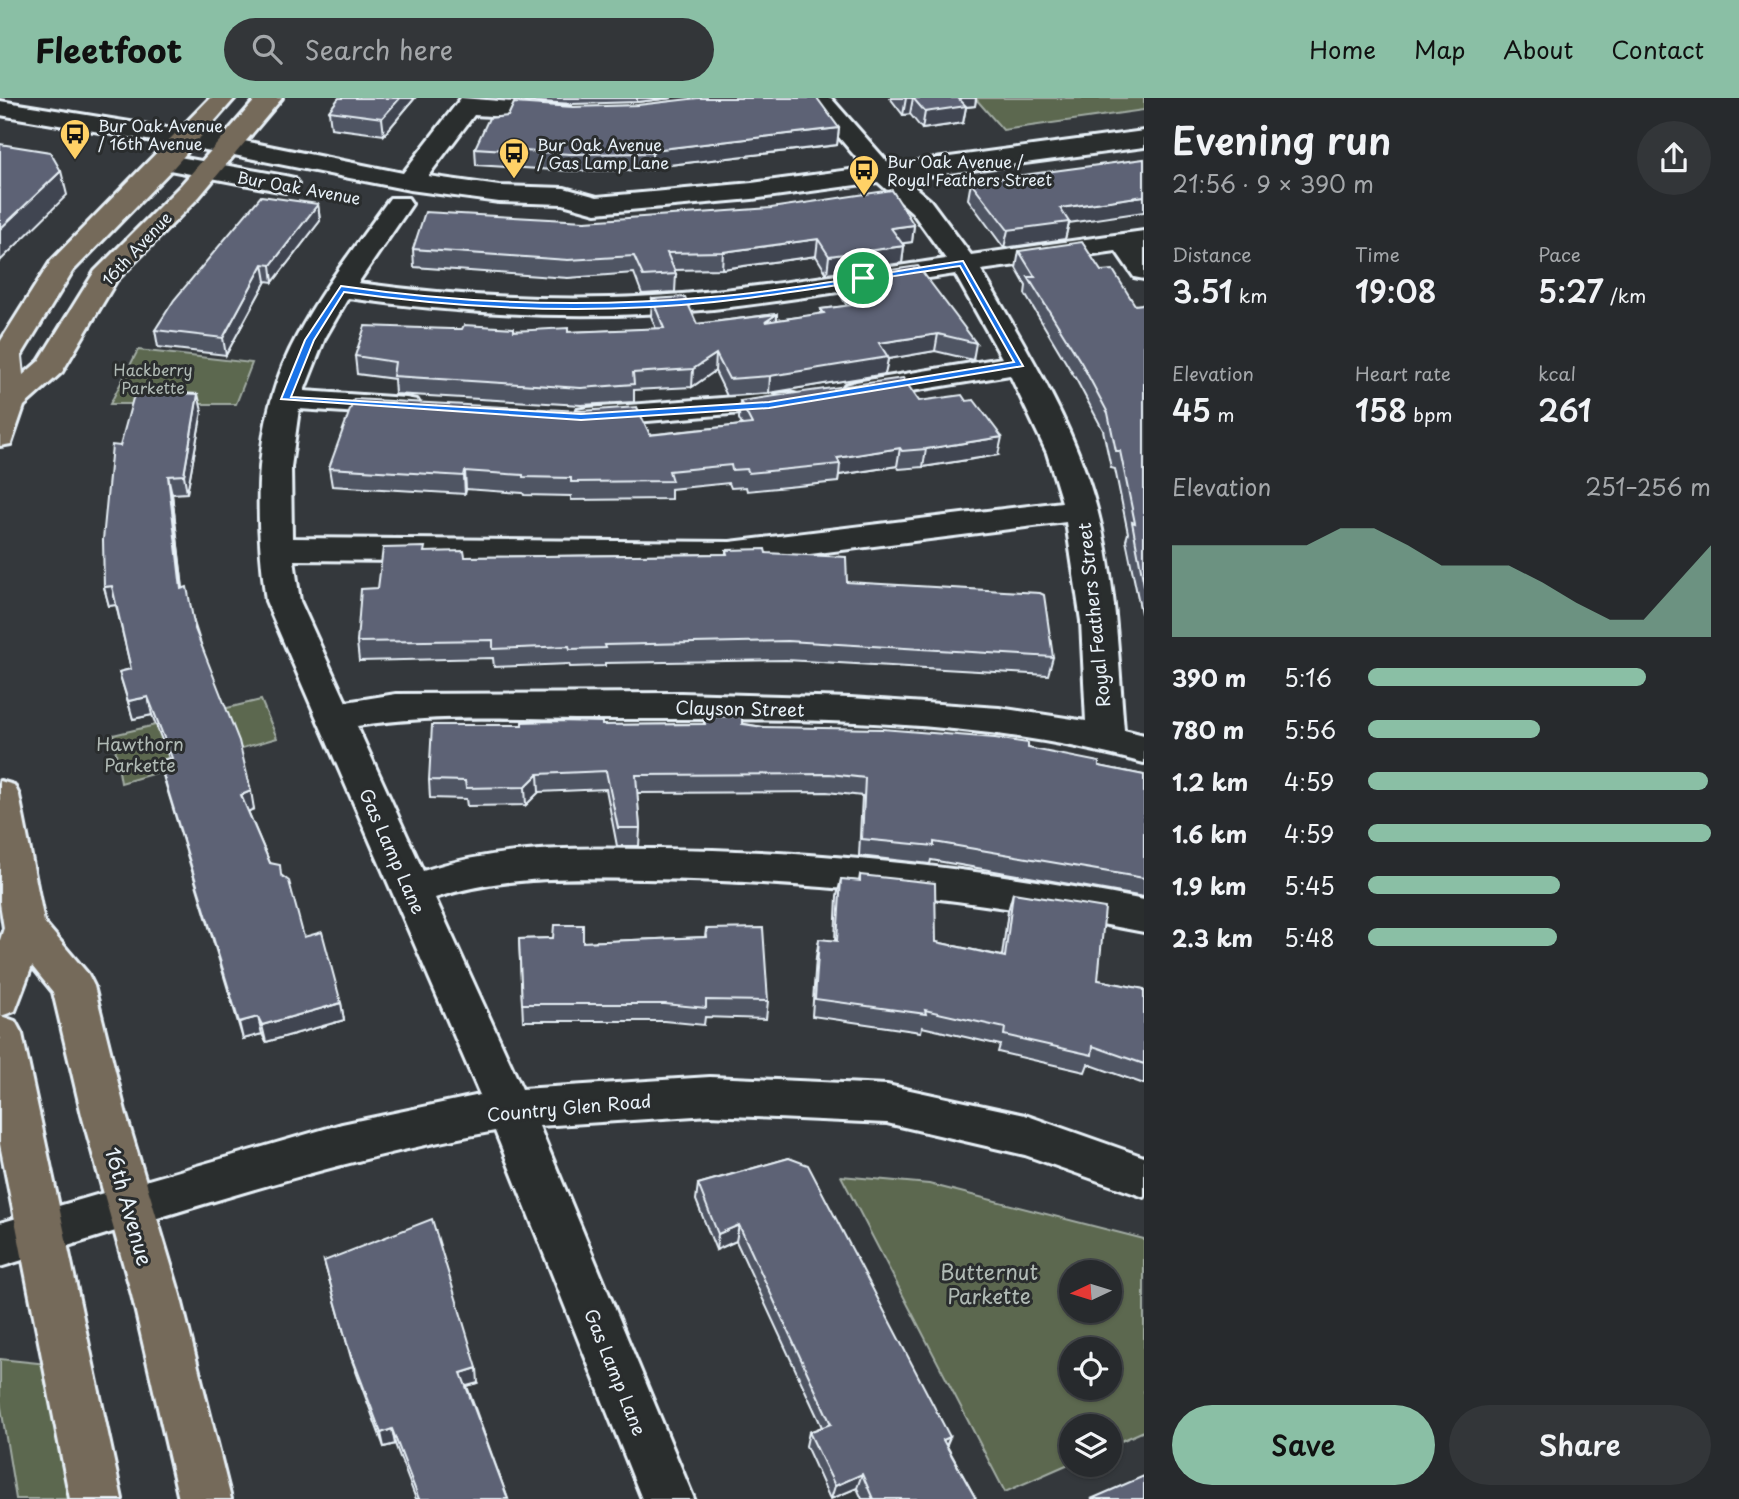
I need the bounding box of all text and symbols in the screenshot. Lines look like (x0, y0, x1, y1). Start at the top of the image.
search box (224, 18, 714, 81)
text: Fleetfoot (35, 24, 182, 74)
icon: search (248, 30, 286, 68)
text: Search here (304, 30, 453, 69)
text: Home (1309, 31, 1376, 67)
text: Map (1414, 31, 1465, 67)
text: About (1503, 31, 1573, 67)
text: Contact (1611, 31, 1704, 67)
text: Evening run (1172, 111, 1391, 168)
place label: Bur Oak Avenue / 16th Avenue (98, 113, 223, 155)
bus stop icon: Bur Oak Avenue / 16th Avenue (58, 117, 92, 161)
button: share (1637, 121, 1711, 195)
place label: Bur Oak Avenue / Gas Lamp Lane (537, 132, 669, 174)
bus stop icon: Bur Oak Avenue / Gas Lamp Lane (497, 136, 531, 180)
place label: Bur Oak Avenue / Royal Feathers Street (887, 149, 1053, 191)
bus stop icon: Bur Oak Avenue / Royal Feathers Street (847, 153, 881, 197)
street label: Bur Oak Avenue (235, 164, 363, 210)
text: 21:56 · 9 × 390 m (1172, 166, 1374, 201)
street label: 16th Avenue (95, 206, 177, 290)
text: Distance (1172, 240, 1252, 268)
text: Time (1355, 240, 1400, 268)
text: Pace (1538, 240, 1581, 268)
pin (833, 248, 893, 308)
icon: arrive (844, 259, 882, 297)
text: 3.51 (1172, 268, 1233, 313)
text: 19:08 (1355, 268, 1436, 313)
text: 5:27 (1538, 268, 1604, 313)
text: km (1233, 281, 1267, 309)
text: /km (1604, 281, 1646, 309)
park label: Hackberry Parkette (113, 357, 193, 399)
text: Elevation (1172, 359, 1254, 387)
text: Heart rate (1355, 359, 1451, 387)
text: kcal (1538, 359, 1576, 387)
text: 45 (1172, 387, 1211, 432)
text: 158 (1355, 387, 1407, 432)
text: 261 (1538, 387, 1592, 432)
text: m (1211, 400, 1235, 428)
text: bpm (1407, 400, 1453, 428)
text: Elevation (1172, 469, 1271, 504)
text: 251–256 m (1585, 469, 1711, 504)
street label: Royal Feathers Street (1070, 521, 1116, 709)
text: 390 m (1172, 660, 1246, 695)
text: 5:16 (1284, 660, 1332, 695)
street label: Clayson Street (675, 693, 805, 723)
text: 780 m (1172, 712, 1244, 747)
text: 5:56 (1284, 712, 1336, 747)
park label: Hawthorn Parkette (96, 730, 184, 778)
text: 1.2 km (1172, 764, 1248, 799)
text: 4:59 (1284, 764, 1334, 799)
street label: Gas Lamp Lane (353, 784, 433, 918)
text: 1.6 km (1172, 816, 1247, 851)
text: 4:59 (1284, 816, 1334, 851)
text: 1.9 km (1172, 868, 1246, 903)
text: 5:45 (1284, 868, 1335, 903)
text: 2.3 km (1172, 920, 1253, 955)
text: 5:48 (1284, 920, 1335, 955)
street label: Country Glen Road (486, 1086, 652, 1128)
street label: 16th Avenue (98, 1143, 162, 1269)
park label: Butternut Parkette (940, 1255, 1038, 1311)
north arrow (1059, 1260, 1122, 1323)
map controls (1059, 1260, 1122, 1477)
street label: Gas Lamp Lane (578, 1304, 654, 1440)
button: locate (1059, 1337, 1122, 1400)
button: Save (1172, 1405, 1435, 1485)
button: Share (1449, 1405, 1711, 1485)
button: layers (1059, 1414, 1122, 1477)

